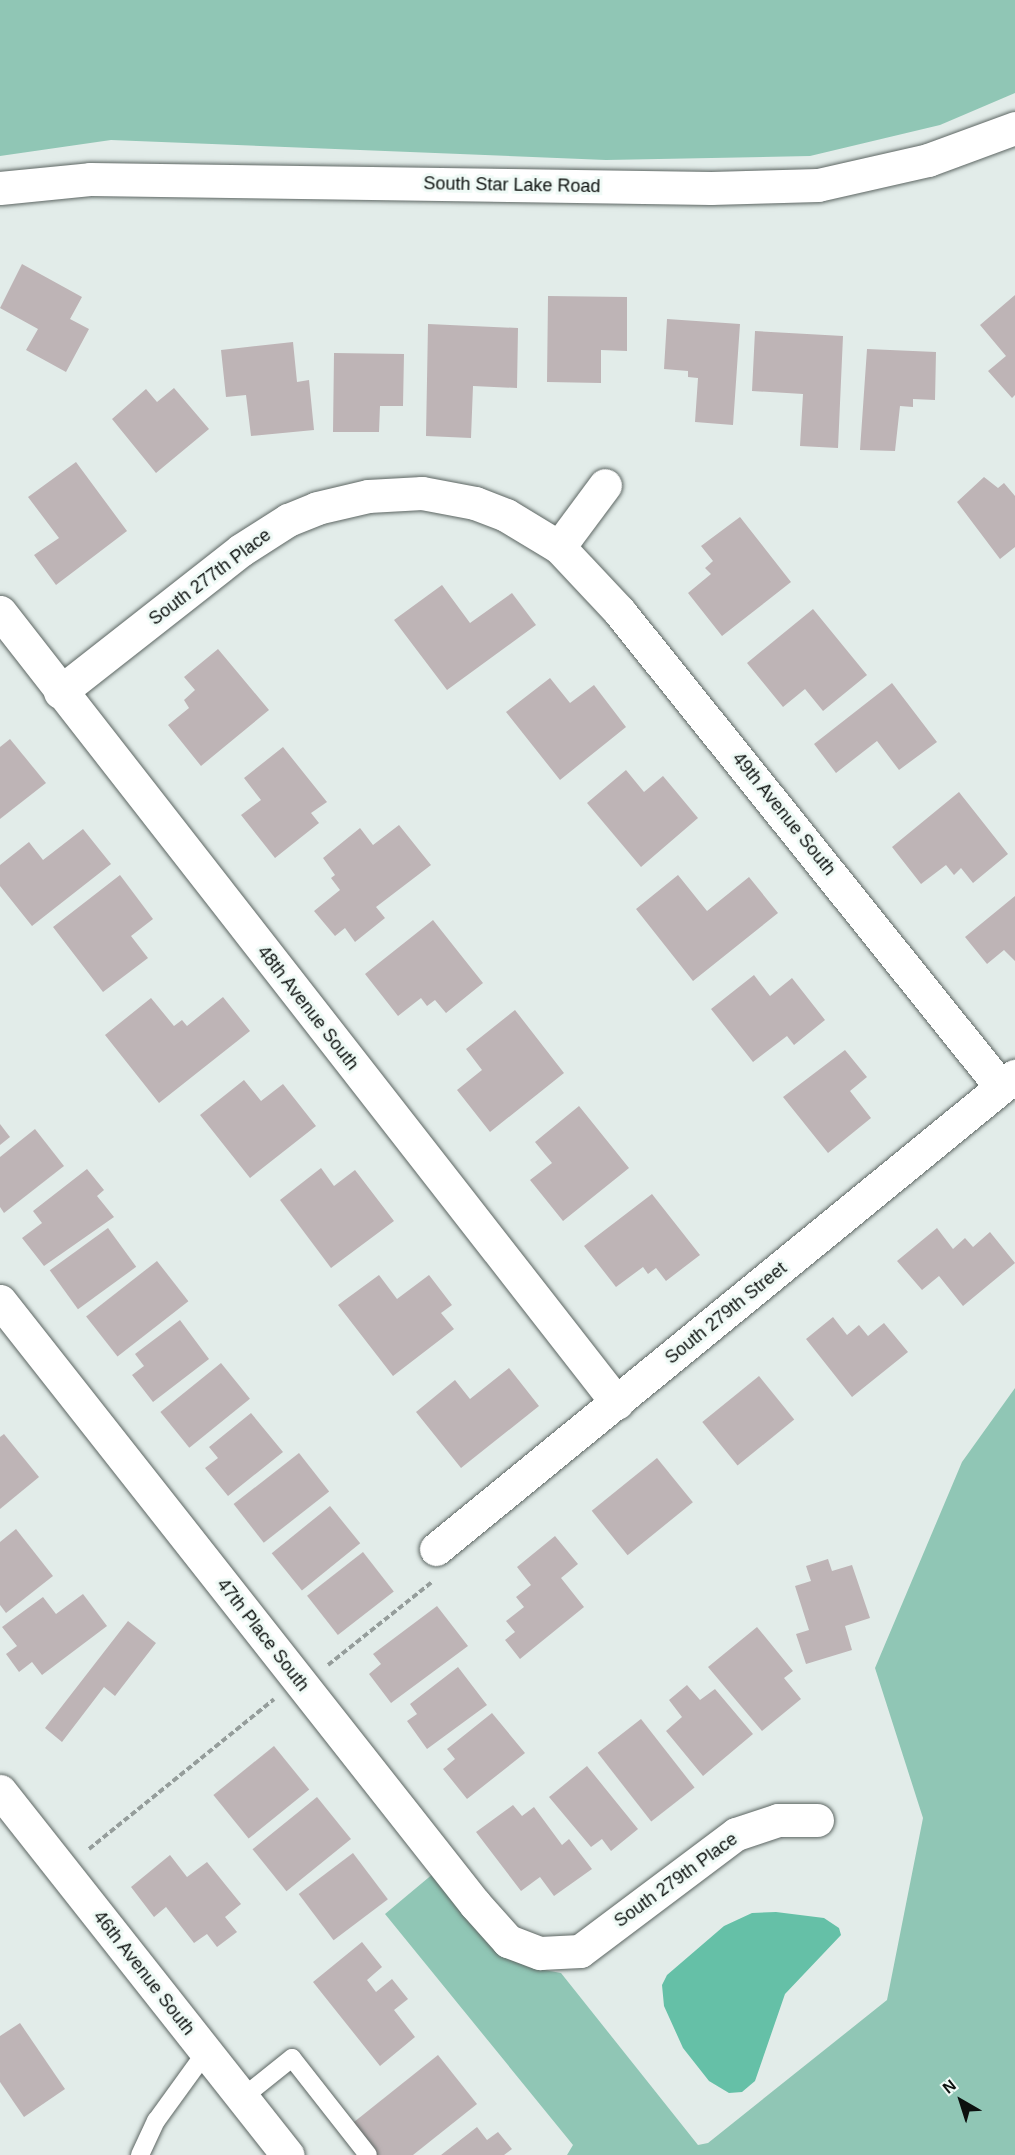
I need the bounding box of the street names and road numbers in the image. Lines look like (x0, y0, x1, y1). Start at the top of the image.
street label: South Star Lake Road (423, 173, 601, 197)
street label: South 277th Place (145, 524, 275, 630)
street label: 49th Avenue South (728, 748, 840, 880)
street label: 48th Avenue South (252, 941, 364, 1075)
street label: South 279th Street (661, 1257, 791, 1369)
street label: 47th Place South (212, 1574, 314, 1696)
street label: South 279th Place (610, 1828, 742, 1932)
street label: 46th Avenue South (88, 1906, 200, 2040)

